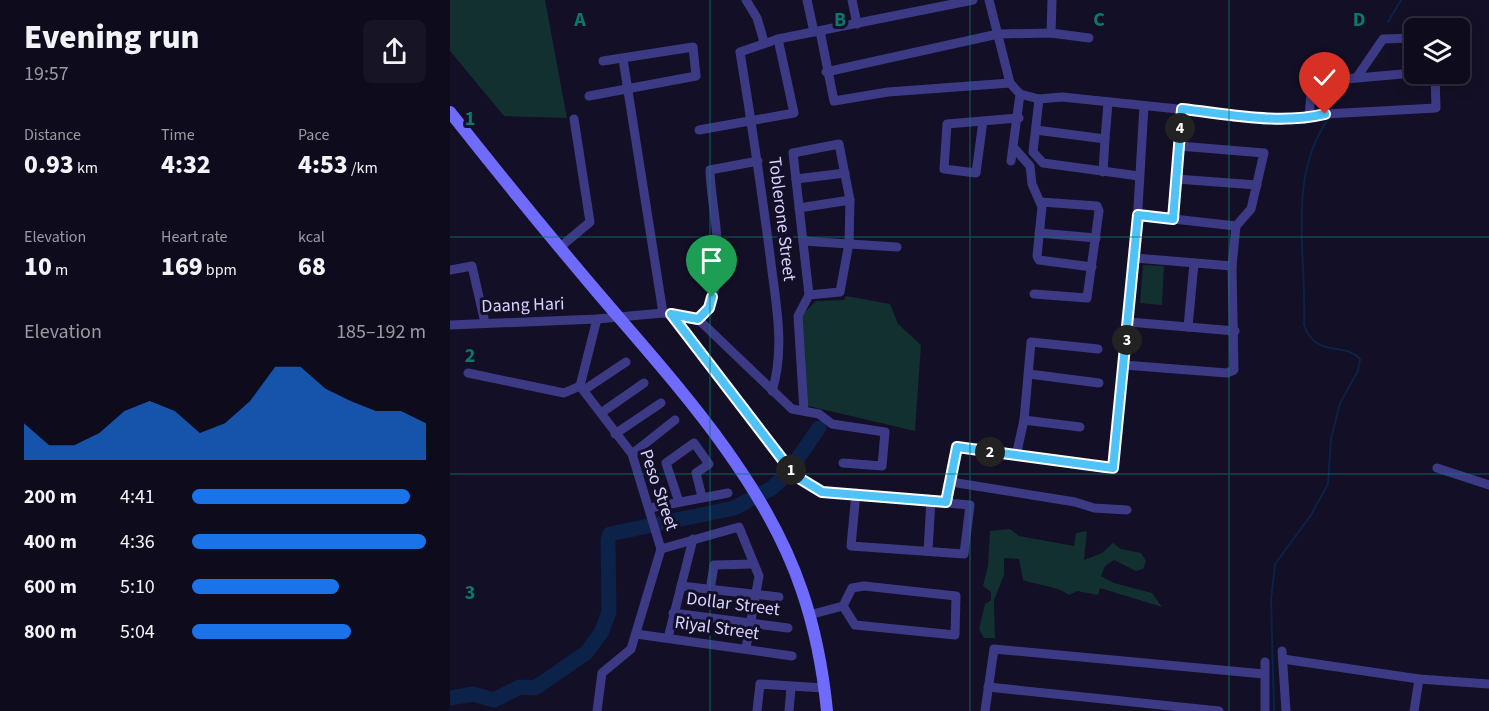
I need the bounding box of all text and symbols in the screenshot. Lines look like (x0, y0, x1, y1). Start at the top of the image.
text: A (573, 6, 586, 34)
text: B (834, 6, 846, 34)
text: C (1093, 6, 1105, 34)
text: D (1353, 6, 1365, 34)
text: Evening run (24, 14, 200, 61)
map controls (1404, 18, 1470, 84)
button: layers (1404, 18, 1470, 84)
button: share (363, 20, 426, 83)
pin (1299, 52, 1350, 114)
text: 19:57 (24, 60, 69, 88)
icon: check (1308, 61, 1341, 94)
text: 1 (465, 105, 475, 133)
pin: 4 (1165, 113, 1195, 143)
text: 4 (1176, 117, 1184, 139)
text: Distance (24, 124, 81, 146)
text: Time (161, 124, 195, 146)
text: Pace (298, 124, 329, 146)
text: 0.93 (24, 146, 74, 183)
text: 4:32 (161, 146, 211, 183)
text: 4:53 (298, 146, 348, 183)
street label: Toblerone Street (762, 155, 802, 283)
text: km (74, 157, 98, 179)
text: /km (348, 157, 378, 179)
text: Elevation (24, 226, 86, 248)
text: Heart rate (161, 226, 228, 248)
text: kcal (298, 226, 325, 248)
pin (686, 235, 737, 297)
icon: arrive (695, 244, 728, 277)
text: 10 (24, 248, 52, 285)
text: 169 (161, 248, 203, 285)
text: 68 (298, 248, 326, 285)
text: m (52, 259, 68, 281)
text: bpm (203, 259, 237, 281)
street label: Daang Hari (481, 291, 565, 319)
text: Elevation (24, 318, 102, 346)
text: 185–192 m (336, 318, 426, 346)
pin: 3 (1112, 325, 1142, 355)
text: 3 (1123, 329, 1131, 351)
text: 2 (465, 342, 475, 370)
pin: 2 (975, 437, 1005, 467)
text: 2 (986, 441, 994, 463)
street label: Peso Street (633, 446, 685, 534)
pin: 1 (776, 455, 806, 485)
text: 1 (787, 459, 795, 481)
text: 200 m (24, 483, 77, 511)
text: 4:41 (120, 483, 155, 511)
text: 400 m (24, 528, 77, 556)
text: 4:36 (120, 528, 155, 556)
text: 600 m (24, 573, 77, 601)
text: 5:10 (120, 573, 155, 601)
text: 3 (465, 579, 475, 607)
street label: Dollar Street (685, 586, 781, 622)
street label: Riyal Street (673, 610, 761, 646)
text: 800 m (24, 618, 77, 646)
text: 5:04 (120, 618, 155, 646)

